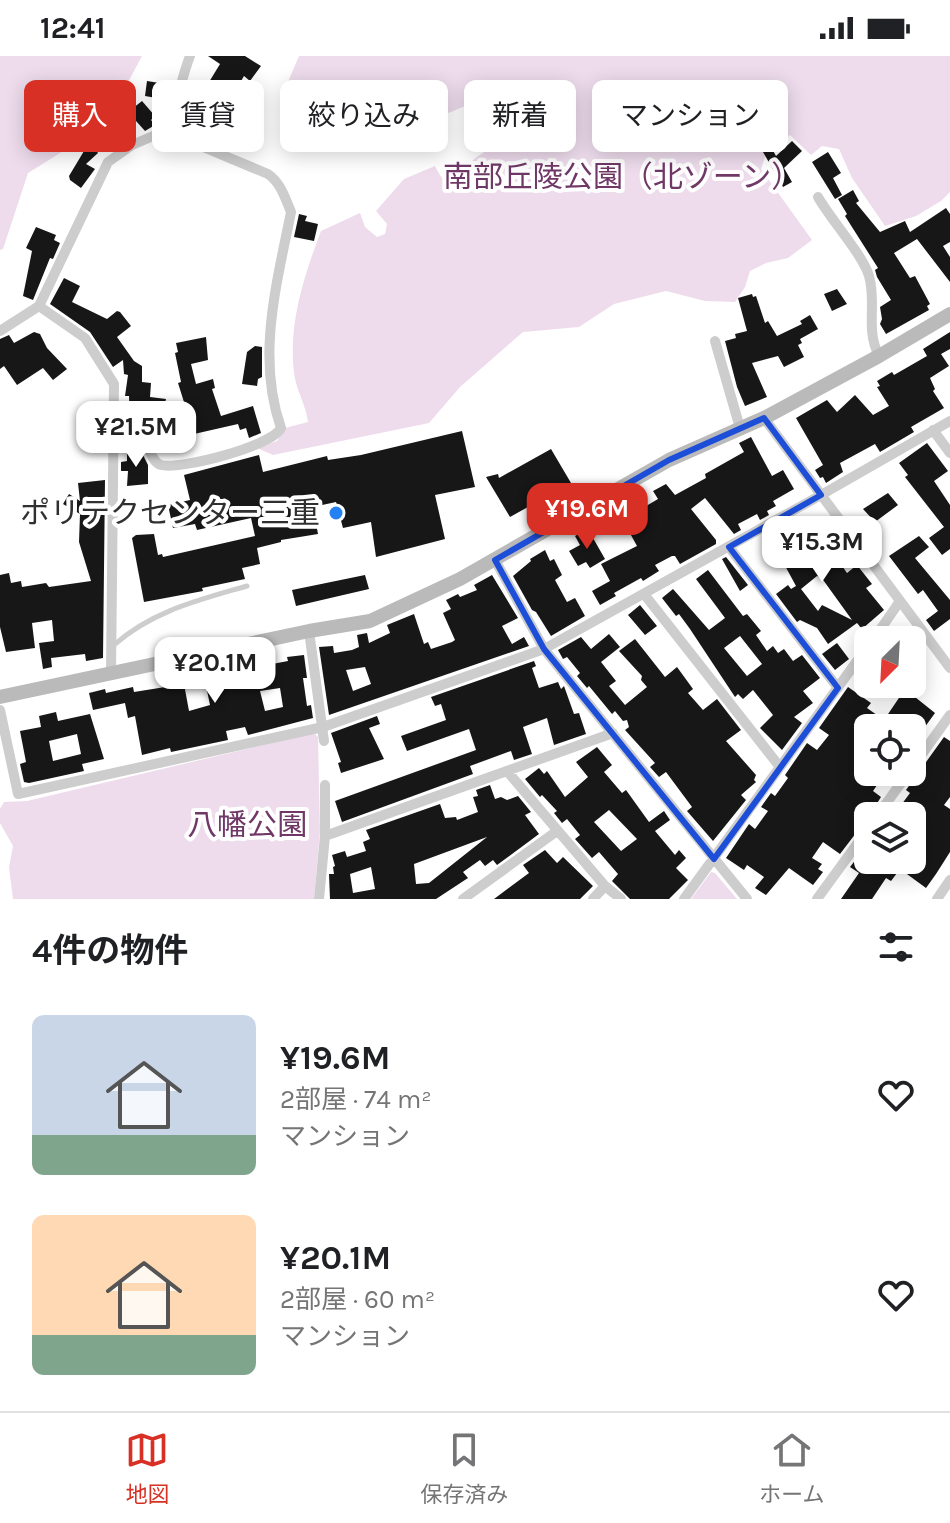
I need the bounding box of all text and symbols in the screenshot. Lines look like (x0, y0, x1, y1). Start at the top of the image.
text: 12:41 (40, 10, 105, 46)
chip: 購入 (24, 80, 136, 152)
chip: 賃貸 (152, 80, 264, 152)
chip: 絞り込み (280, 80, 448, 152)
chip: 新着 (464, 80, 576, 152)
chip: マンション (592, 80, 788, 152)
park label: 南部丘陵公園（北ゾーン） (443, 159, 801, 195)
pin: ¥21.5M (71, 401, 201, 469)
text: ¥21.5M (94, 411, 178, 442)
pin: ¥19.6M (522, 483, 652, 551)
text: ¥19.6M (545, 493, 629, 524)
place label: ポリテクセンター三重 (20, 495, 320, 531)
marker: ポリテクセンター三重 (327, 504, 345, 522)
pin: ¥15.3M (757, 516, 887, 584)
text: ¥15.3M (780, 526, 864, 557)
north arrow (854, 626, 926, 698)
map controls (854, 626, 926, 874)
pin: ¥20.1M (150, 637, 280, 705)
text: ¥20.1M (172, 647, 258, 678)
button: locate (854, 714, 926, 786)
button: layers (854, 802, 926, 874)
park label: 八幡公園 (187, 807, 307, 843)
icon: filters (874, 925, 918, 969)
text: 4件の物件 (32, 931, 188, 971)
text: ¥19.6M (280, 1038, 390, 1078)
icon: home (96, 1047, 192, 1143)
icon: heart (874, 1073, 918, 1117)
text: 2部屋 · 74 m² (280, 1084, 432, 1115)
text: マンション (280, 1121, 410, 1152)
text: ¥20.1M (280, 1238, 391, 1278)
icon: home (96, 1247, 192, 1343)
icon: heart (874, 1273, 918, 1317)
text: 2部屋 · 60 m² (280, 1284, 435, 1315)
text: マンション (280, 1321, 410, 1352)
tab: 地図 (125, 1428, 169, 1508)
tab: 保存済み (420, 1428, 508, 1508)
tab: ホーム (759, 1428, 825, 1508)

